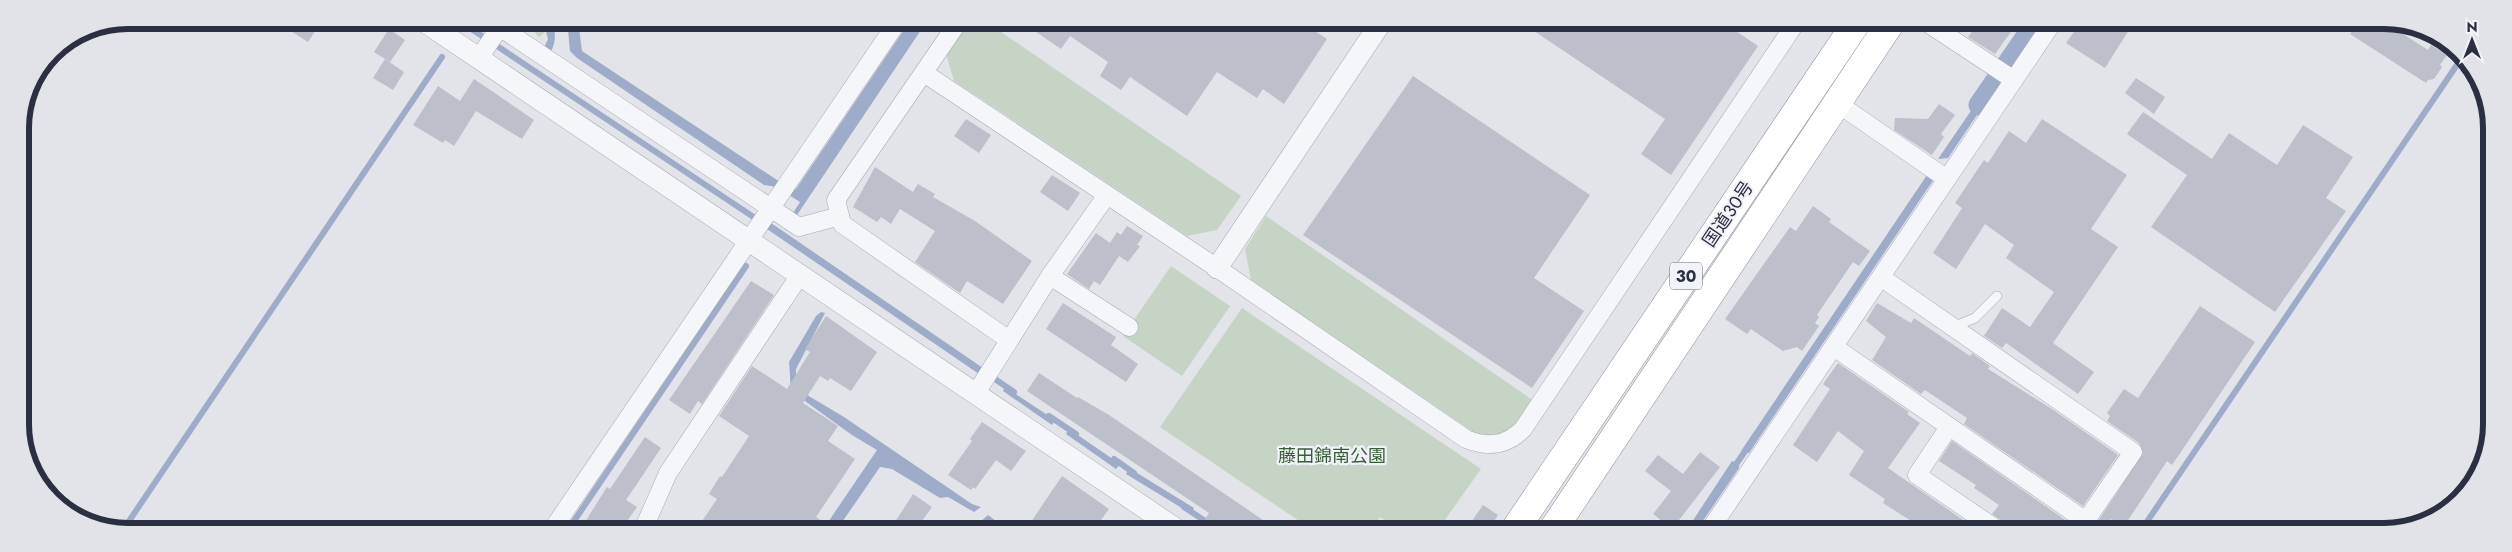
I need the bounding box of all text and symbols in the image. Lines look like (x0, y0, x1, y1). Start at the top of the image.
north arrow (2447, 15, 2497, 65)
text: N (2466, 17, 2478, 37)
street label: 国道30号 (1696, 176, 1760, 252)
road number: 30 (1670, 262, 1702, 290)
park label: 藤田錦南公園 (1278, 443, 1386, 469)

